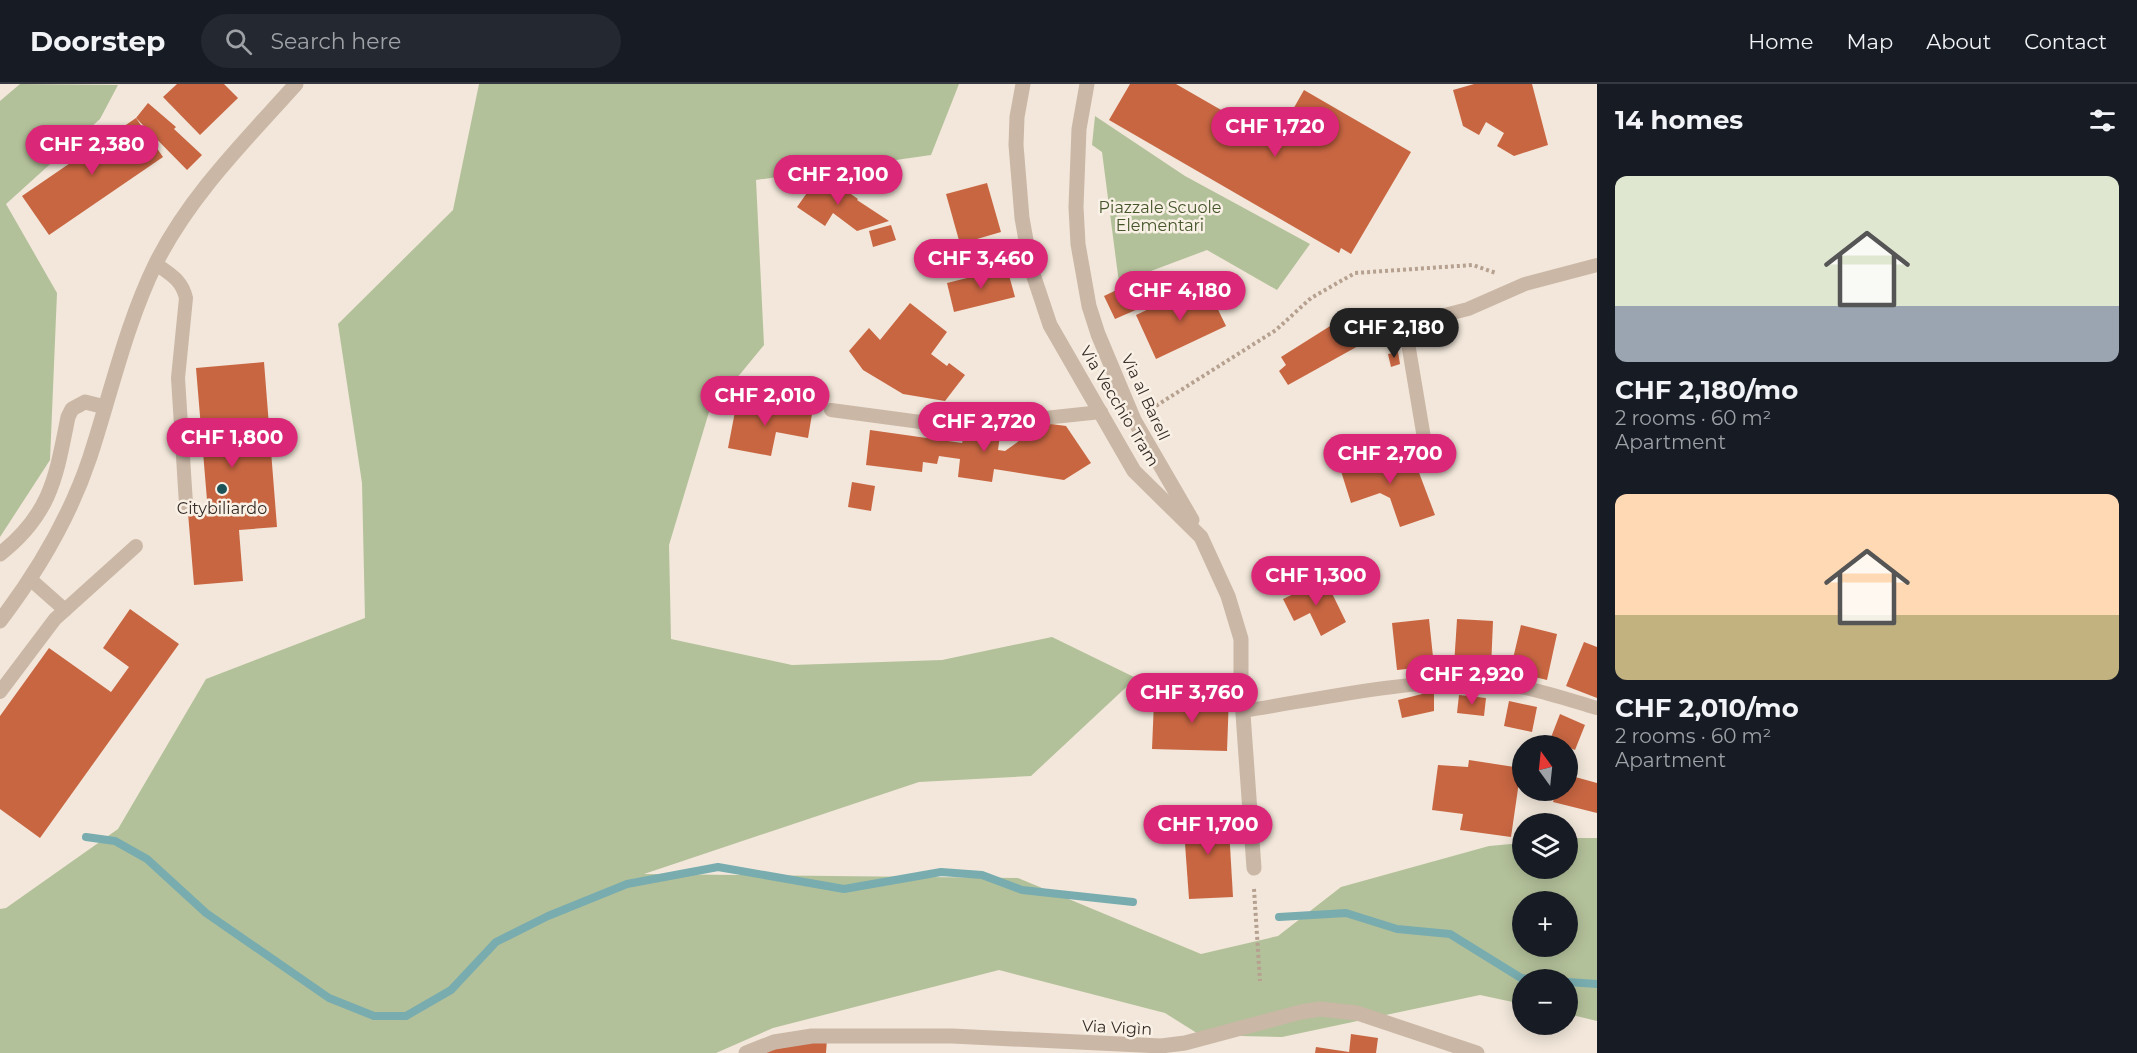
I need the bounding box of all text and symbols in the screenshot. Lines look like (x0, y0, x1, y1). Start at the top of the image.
search box (201, 14, 621, 68)
text: Doorstep (30, 24, 165, 58)
icon: search (222, 25, 255, 58)
text: Search here (270, 28, 401, 55)
text: Home (1748, 29, 1813, 54)
text: Map (1846, 29, 1893, 54)
text: About (1926, 29, 1991, 54)
text: Contact (2024, 29, 2107, 54)
text: 14 homes (1615, 104, 1743, 136)
icon: filters (2086, 104, 2119, 137)
pin: CHF 1,720 (1206, 107, 1344, 158)
text: CHF 1,720 (1225, 114, 1325, 138)
pin: CHF 2,380 (23, 125, 161, 176)
text: CHF 2,380 (39, 132, 145, 156)
pin: CHF 2,100 (769, 155, 907, 206)
text: CHF 2,100 (788, 162, 889, 186)
park label: Piazzale Scuole Elementari (1099, 198, 1221, 235)
icon: home (1813, 215, 1921, 323)
pin: CHF 3,460 (912, 239, 1050, 290)
text: CHF 3,460 (928, 246, 1034, 270)
pin: CHF 4,180 (1111, 271, 1249, 322)
text: CHF 4,180 (1129, 278, 1231, 302)
pin: CHF 2,180 (1325, 308, 1463, 359)
text: CHF 2,180 (1344, 315, 1444, 339)
street label: Via Vecchio Tram (1076, 343, 1163, 470)
street label: Via al Barell (1117, 351, 1174, 443)
text: CHF 2,180/mo (1615, 374, 1798, 406)
pin: CHF 2,010 (696, 376, 834, 427)
text: CHF 2,010 (715, 383, 815, 407)
pin: CHF 2,720 (915, 402, 1053, 453)
text: 2 rooms · 60 m² (1615, 406, 1771, 430)
text: CHF 2,720 (932, 409, 1036, 433)
pin: CHF 1,800 (163, 418, 301, 469)
text: CHF 1,800 (181, 425, 283, 449)
text: Apartment (1615, 430, 1726, 454)
pin: CHF 2,700 (1321, 434, 1459, 485)
text: CHF 2,700 (1337, 441, 1443, 465)
marker: Citybiliardo (215, 482, 229, 496)
place label: Citybiliardo (177, 499, 267, 518)
icon: home (1813, 533, 1921, 641)
pin: CHF 1,300 (1247, 556, 1385, 607)
text: CHF 1,300 (1265, 563, 1367, 587)
pin: CHF 2,920 (1403, 655, 1541, 706)
text: CHF 2,920 (1420, 662, 1524, 686)
pin: CHF 3,760 (1123, 673, 1261, 724)
text: CHF 3,760 (1140, 680, 1244, 704)
text: CHF 2,010/mo (1615, 692, 1799, 724)
text: 2 rooms · 60 m² (1615, 724, 1771, 748)
north arrow (1512, 735, 1578, 801)
map controls (1512, 735, 1578, 1035)
text: Apartment (1615, 748, 1726, 772)
pin: CHF 1,700 (1139, 805, 1277, 856)
text: CHF 1,700 (1158, 812, 1259, 836)
button: layers (1512, 813, 1578, 879)
button: + (1512, 891, 1578, 957)
button: − (1512, 969, 1578, 1035)
street label: Via Vigìn (1081, 1016, 1152, 1039)

